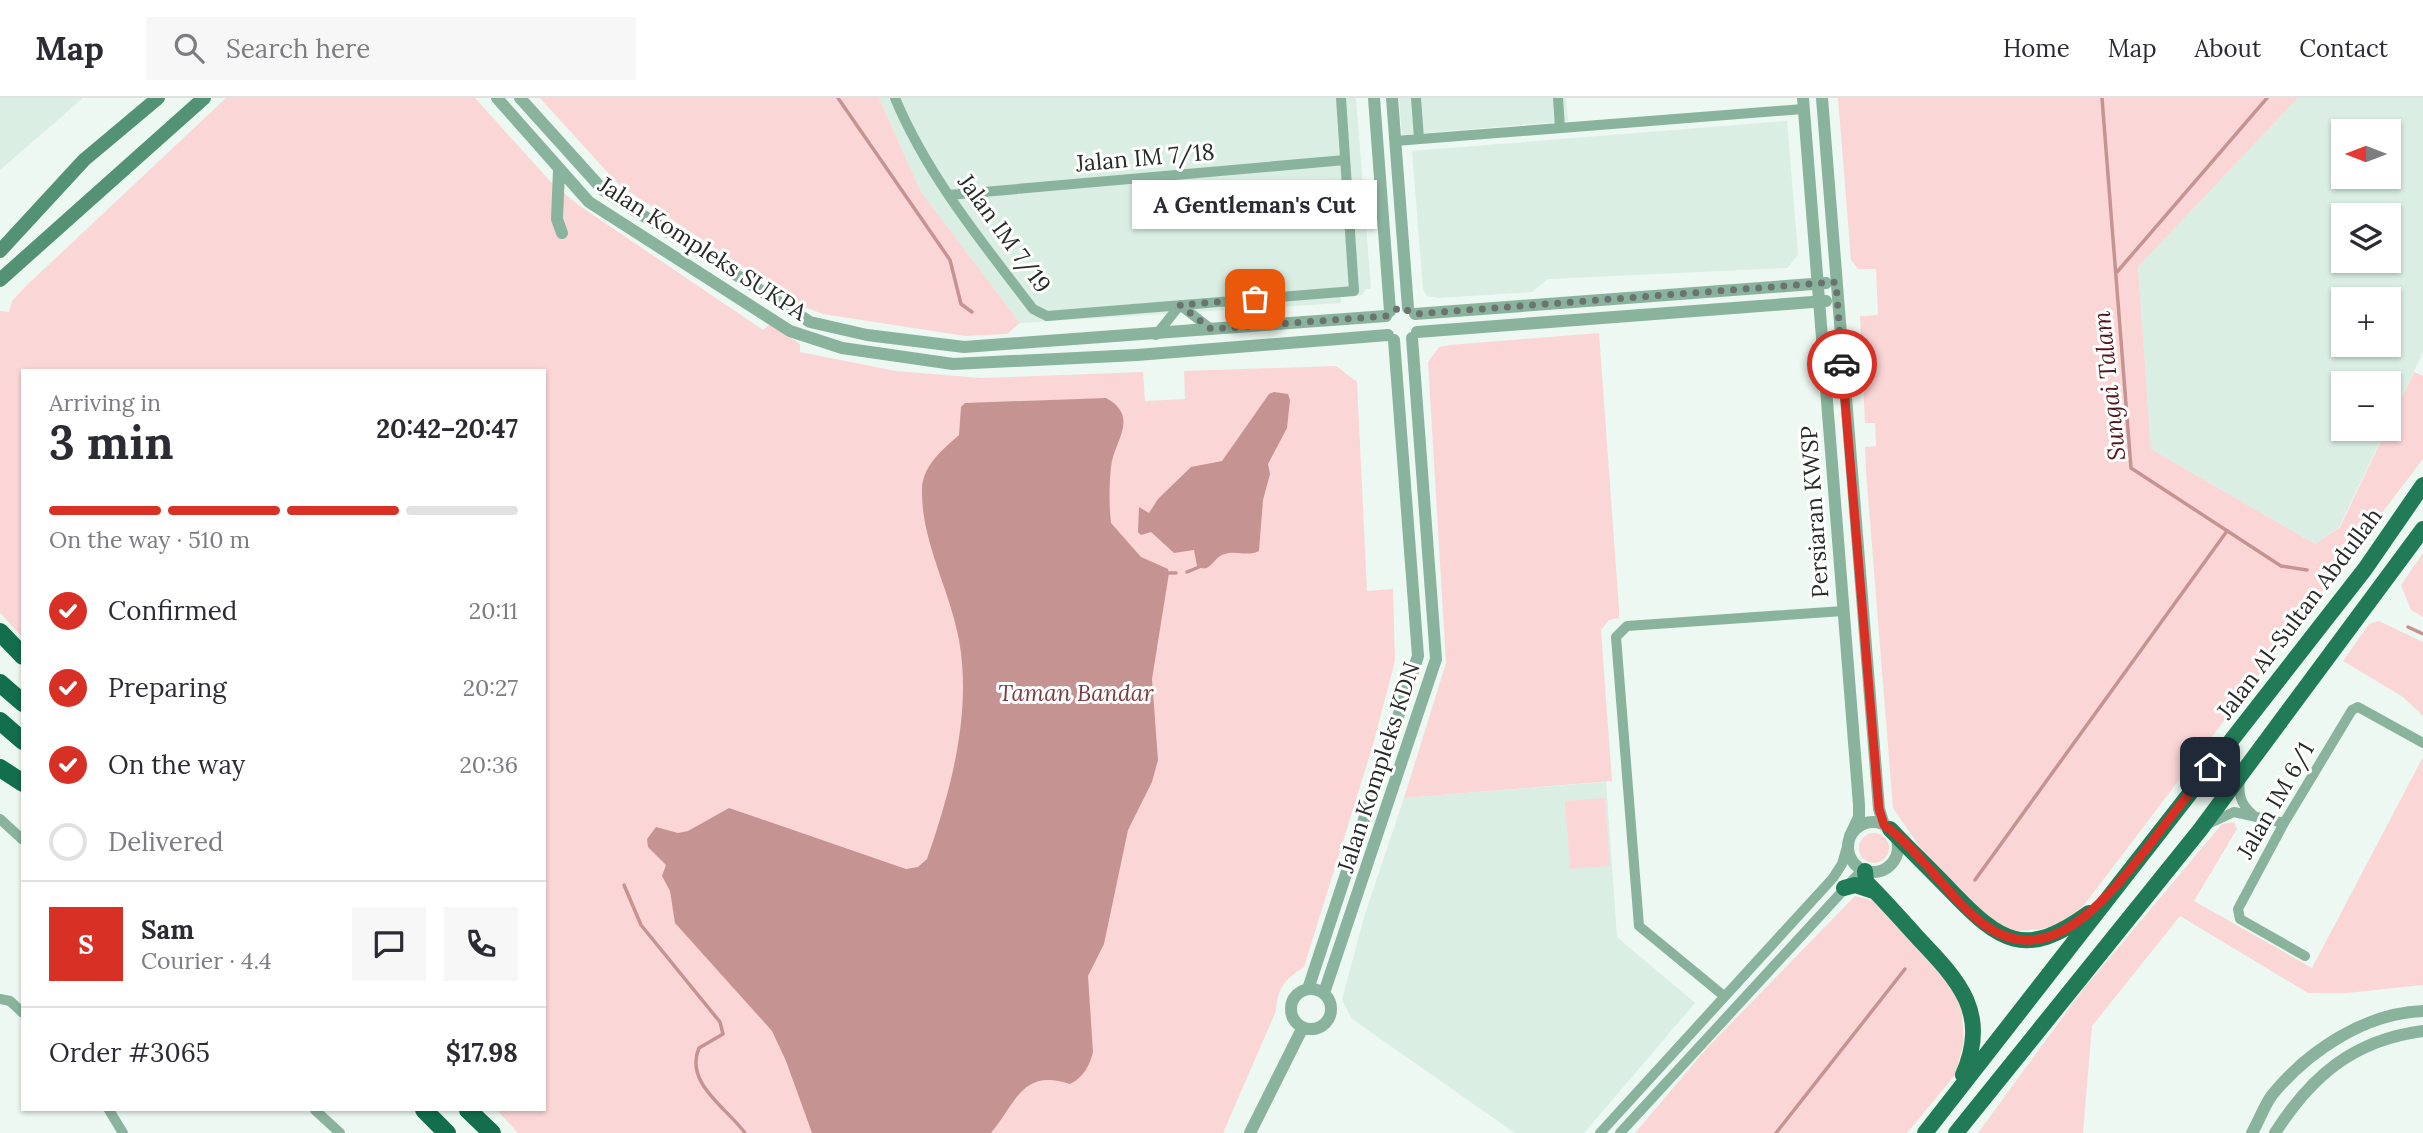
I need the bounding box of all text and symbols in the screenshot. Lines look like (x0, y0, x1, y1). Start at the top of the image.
search box (146, 17, 636, 80)
text: Map (35, 27, 104, 69)
icon: search (170, 29, 208, 67)
text: Search here (226, 32, 370, 65)
text: Home (2003, 33, 2070, 64)
text: Map (2108, 33, 2157, 64)
text: About (2195, 33, 2261, 64)
text: Contact (2299, 33, 2388, 64)
north arrow (2331, 119, 2401, 189)
map controls (2331, 119, 2401, 441)
street label: Jalan IM 7/18 (1073, 136, 1216, 179)
street label: Jalan IM 7/19 (951, 167, 1058, 299)
street label: Jalan Kompleks SUKPA (592, 169, 813, 327)
callout: A Gentleman's Cut (1132, 180, 1378, 229)
text: A Gentleman's Cut (1153, 190, 1356, 219)
button: layers (2331, 203, 2401, 273)
pin (1225, 269, 1285, 329)
icon: bag (1236, 280, 1274, 318)
button: + (2331, 287, 2401, 357)
water label: Sungai Talam (2086, 310, 2132, 462)
courier (1807, 329, 1877, 399)
icon: car (1823, 345, 1861, 383)
button: − (2331, 371, 2401, 441)
text: Arriving in (49, 388, 161, 417)
text: 20:42–20:47 (376, 412, 518, 445)
text: 3 min (49, 413, 174, 472)
street label: Persiaran KWSP (1794, 425, 1834, 599)
street label: Jalan Al-Sultan Abdullah (2210, 502, 2388, 725)
text: On the way · 510 m (49, 525, 250, 554)
icon: check (49, 592, 87, 630)
text: Confirmed (108, 594, 237, 627)
text: 20:11 (469, 596, 518, 625)
street label: Jalan Kompleks KDN (1330, 658, 1426, 877)
icon: check (49, 669, 87, 707)
text: Preparing (108, 671, 227, 704)
text: 20:27 (463, 673, 518, 702)
park label: Taman Bandar (998, 678, 1154, 707)
pin (2180, 737, 2240, 797)
street label: Jalan IM 6/1 (2230, 737, 2321, 865)
icon: check (49, 746, 87, 784)
text: On the way (108, 748, 245, 781)
icon: home (2191, 748, 2229, 786)
text: 20:36 (460, 750, 518, 779)
text: Delivered (108, 825, 224, 858)
button: chat (352, 907, 426, 981)
button: phone (444, 907, 518, 981)
text: Sam (141, 913, 194, 946)
text: S (78, 928, 94, 961)
text: Courier · 4.4 (141, 946, 272, 975)
text: Order #3065 (49, 1036, 210, 1069)
text: $17.98 (446, 1036, 518, 1069)

